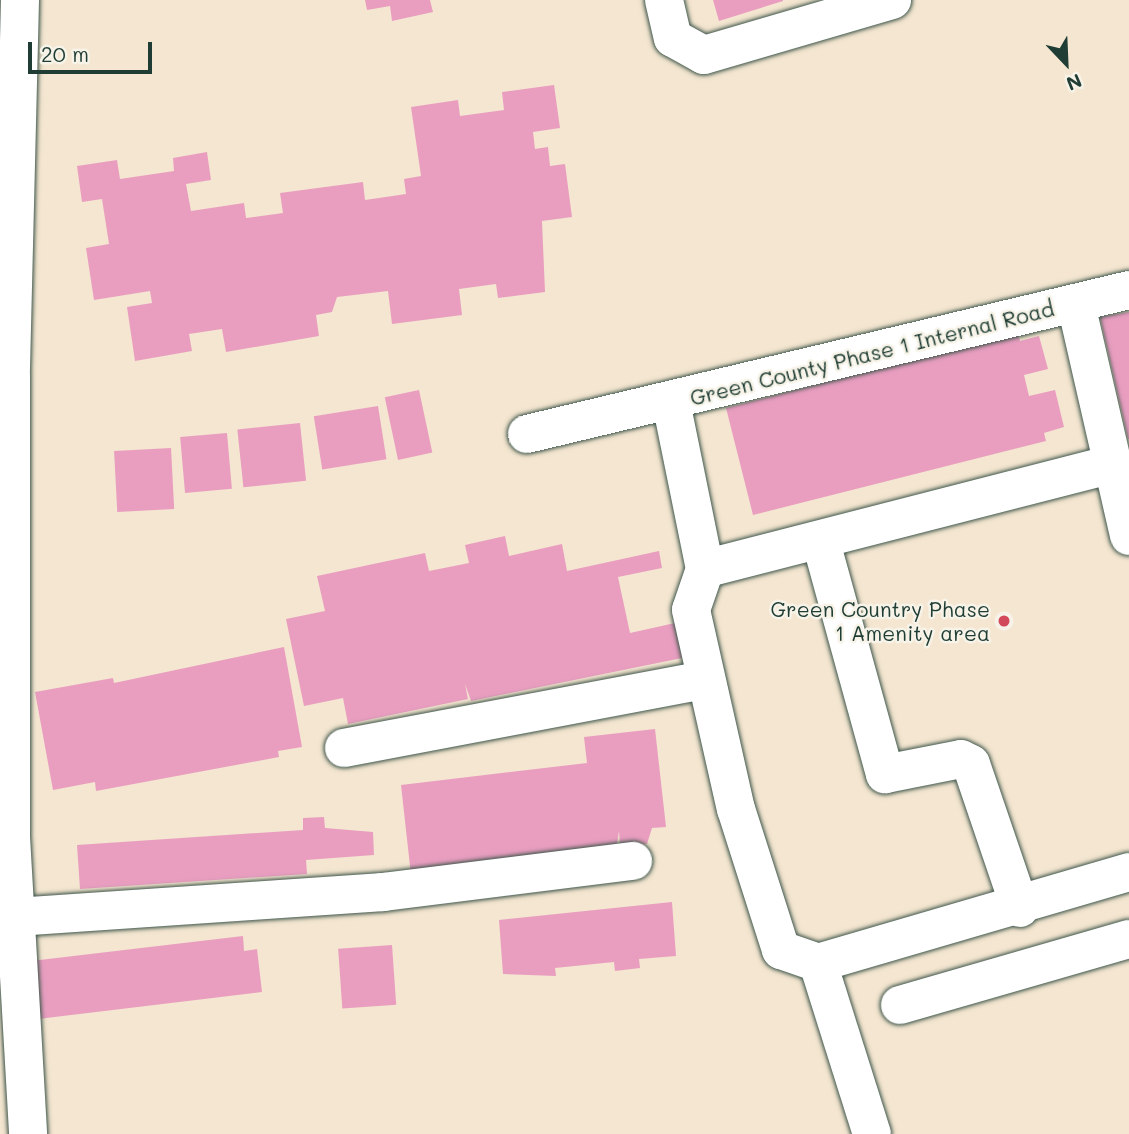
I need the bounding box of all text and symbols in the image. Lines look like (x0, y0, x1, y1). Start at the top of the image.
scale bar (32, 28, 156, 72)
north arrow (1031, 28, 1101, 98)
text: 20 m (41, 40, 89, 67)
text: N (1063, 68, 1086, 97)
street label: Green County Phase 1 Internal Road (687, 295, 1057, 411)
place label: Green Country Phase 1 Amenity area (771, 596, 990, 646)
marker: Green Country Phase 1 Amenity area (996, 613, 1012, 629)

